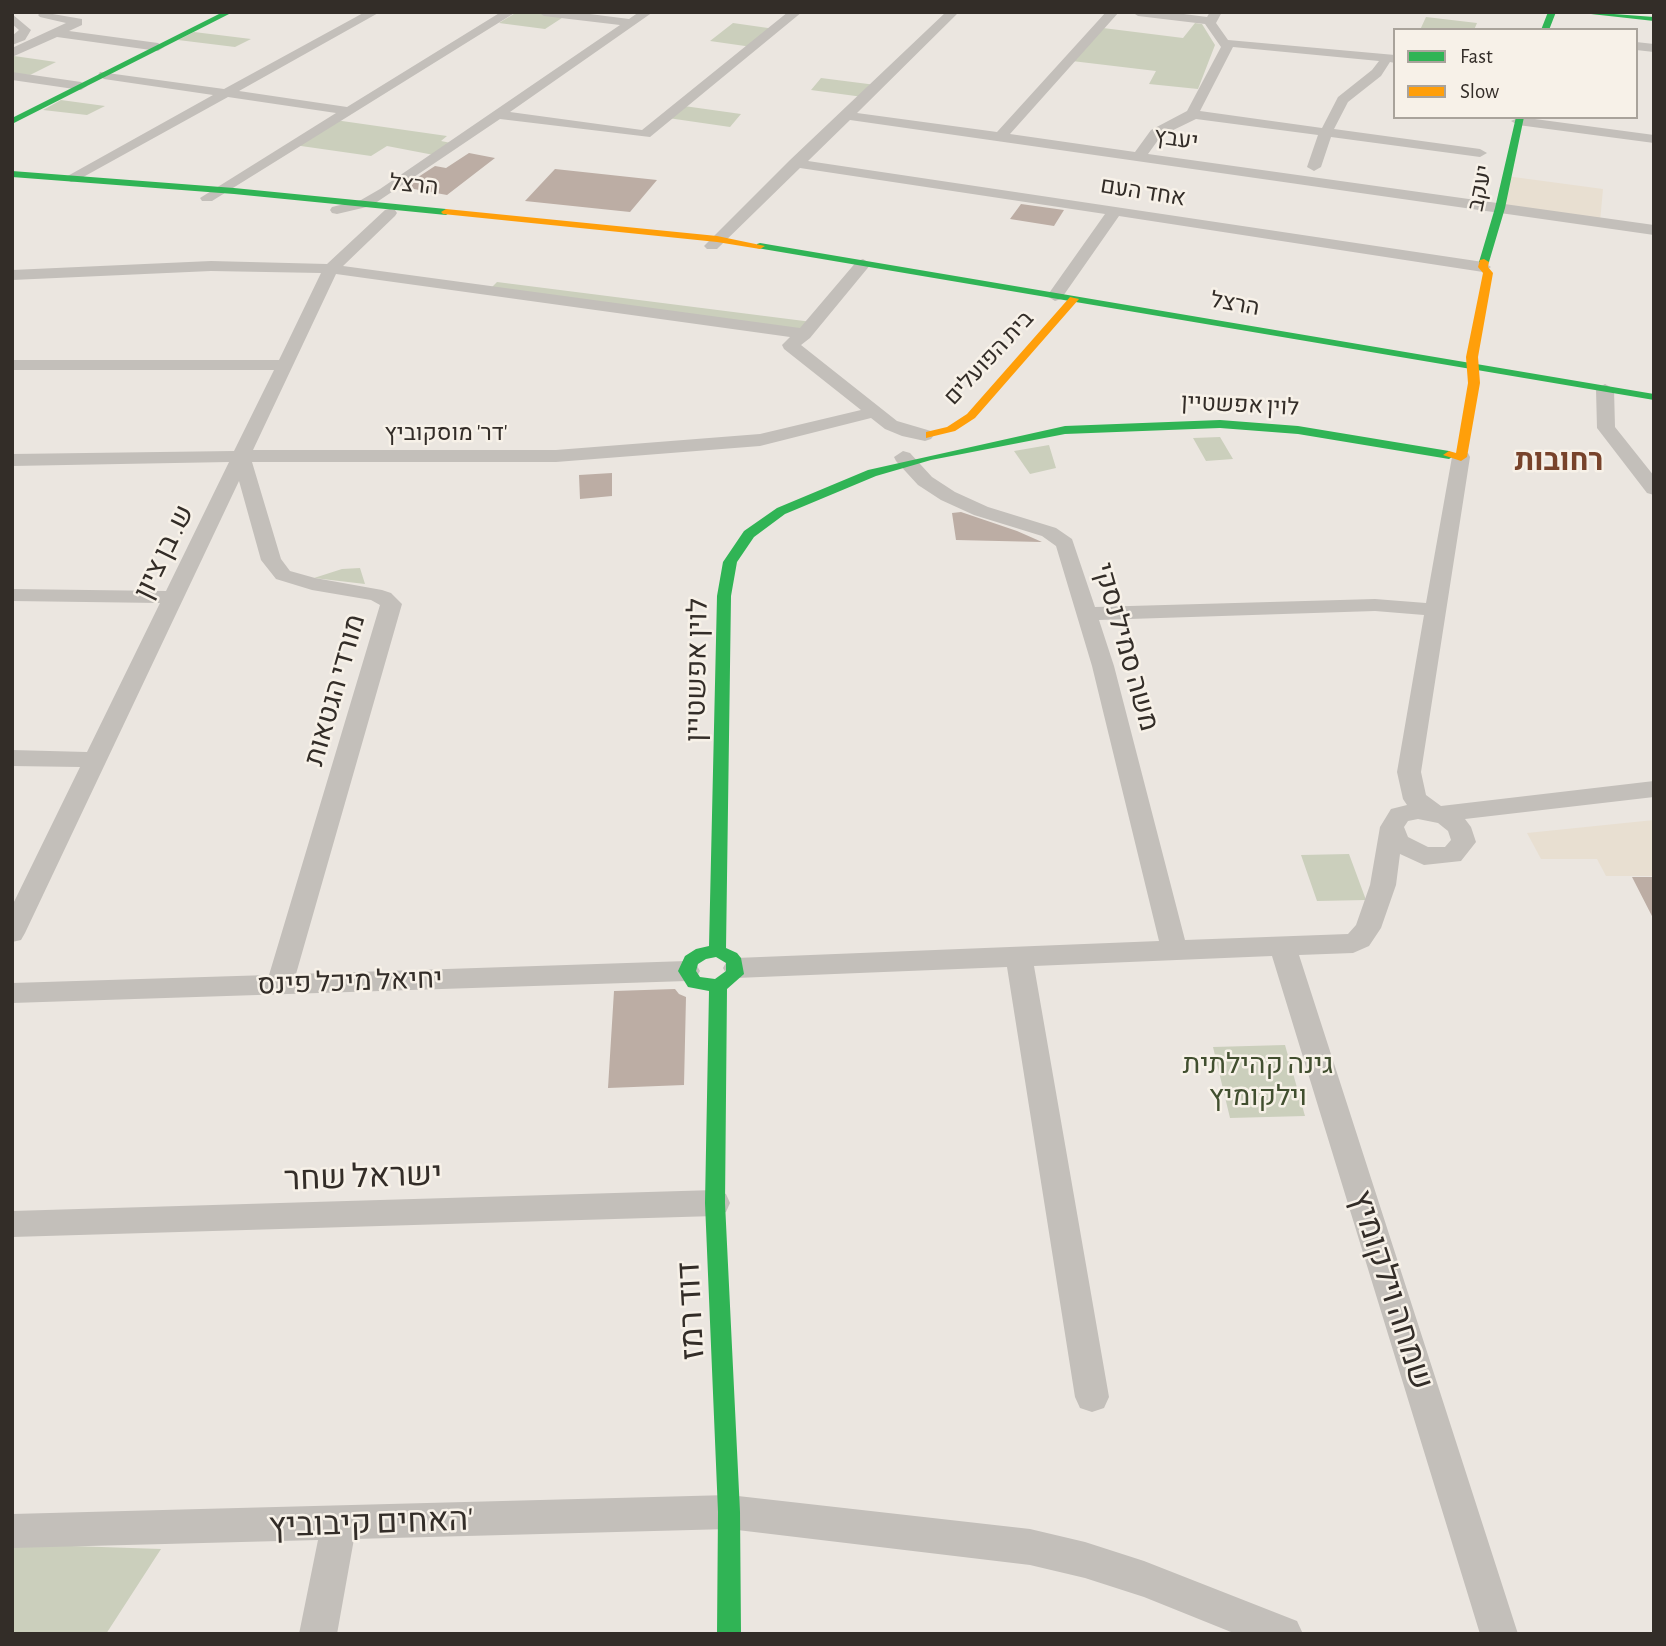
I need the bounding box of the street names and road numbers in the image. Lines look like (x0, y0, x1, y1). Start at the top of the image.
street label: יעבץ (1152, 122, 1200, 156)
street label: יעקב (1462, 162, 1498, 214)
street label: הרצל (388, 169, 440, 201)
street label: אחד העם (1098, 172, 1188, 212)
street label: הרצל (1208, 286, 1262, 322)
street label: בית הפועלים (938, 305, 1040, 411)
street label: לוין אפשטיין (1180, 388, 1300, 422)
street label: דר' מוסקוביץ' (384, 419, 508, 447)
street label: ש. בן ציון (127, 499, 201, 605)
street label: משה סמילנסקי (1086, 559, 1166, 735)
street label: לוין אפשטיין (679, 598, 715, 742)
street label: מורדי הגטאות (297, 611, 373, 769)
street label: יחיאל מיכל פינס (257, 962, 443, 1002)
street label: ישראל שחר (283, 1154, 443, 1200)
street label: שמחה וילקומיץ (1340, 1185, 1442, 1395)
street label: דוד רמז (669, 1261, 713, 1361)
street label: האחים קיבוביץ' (268, 1500, 474, 1546)

